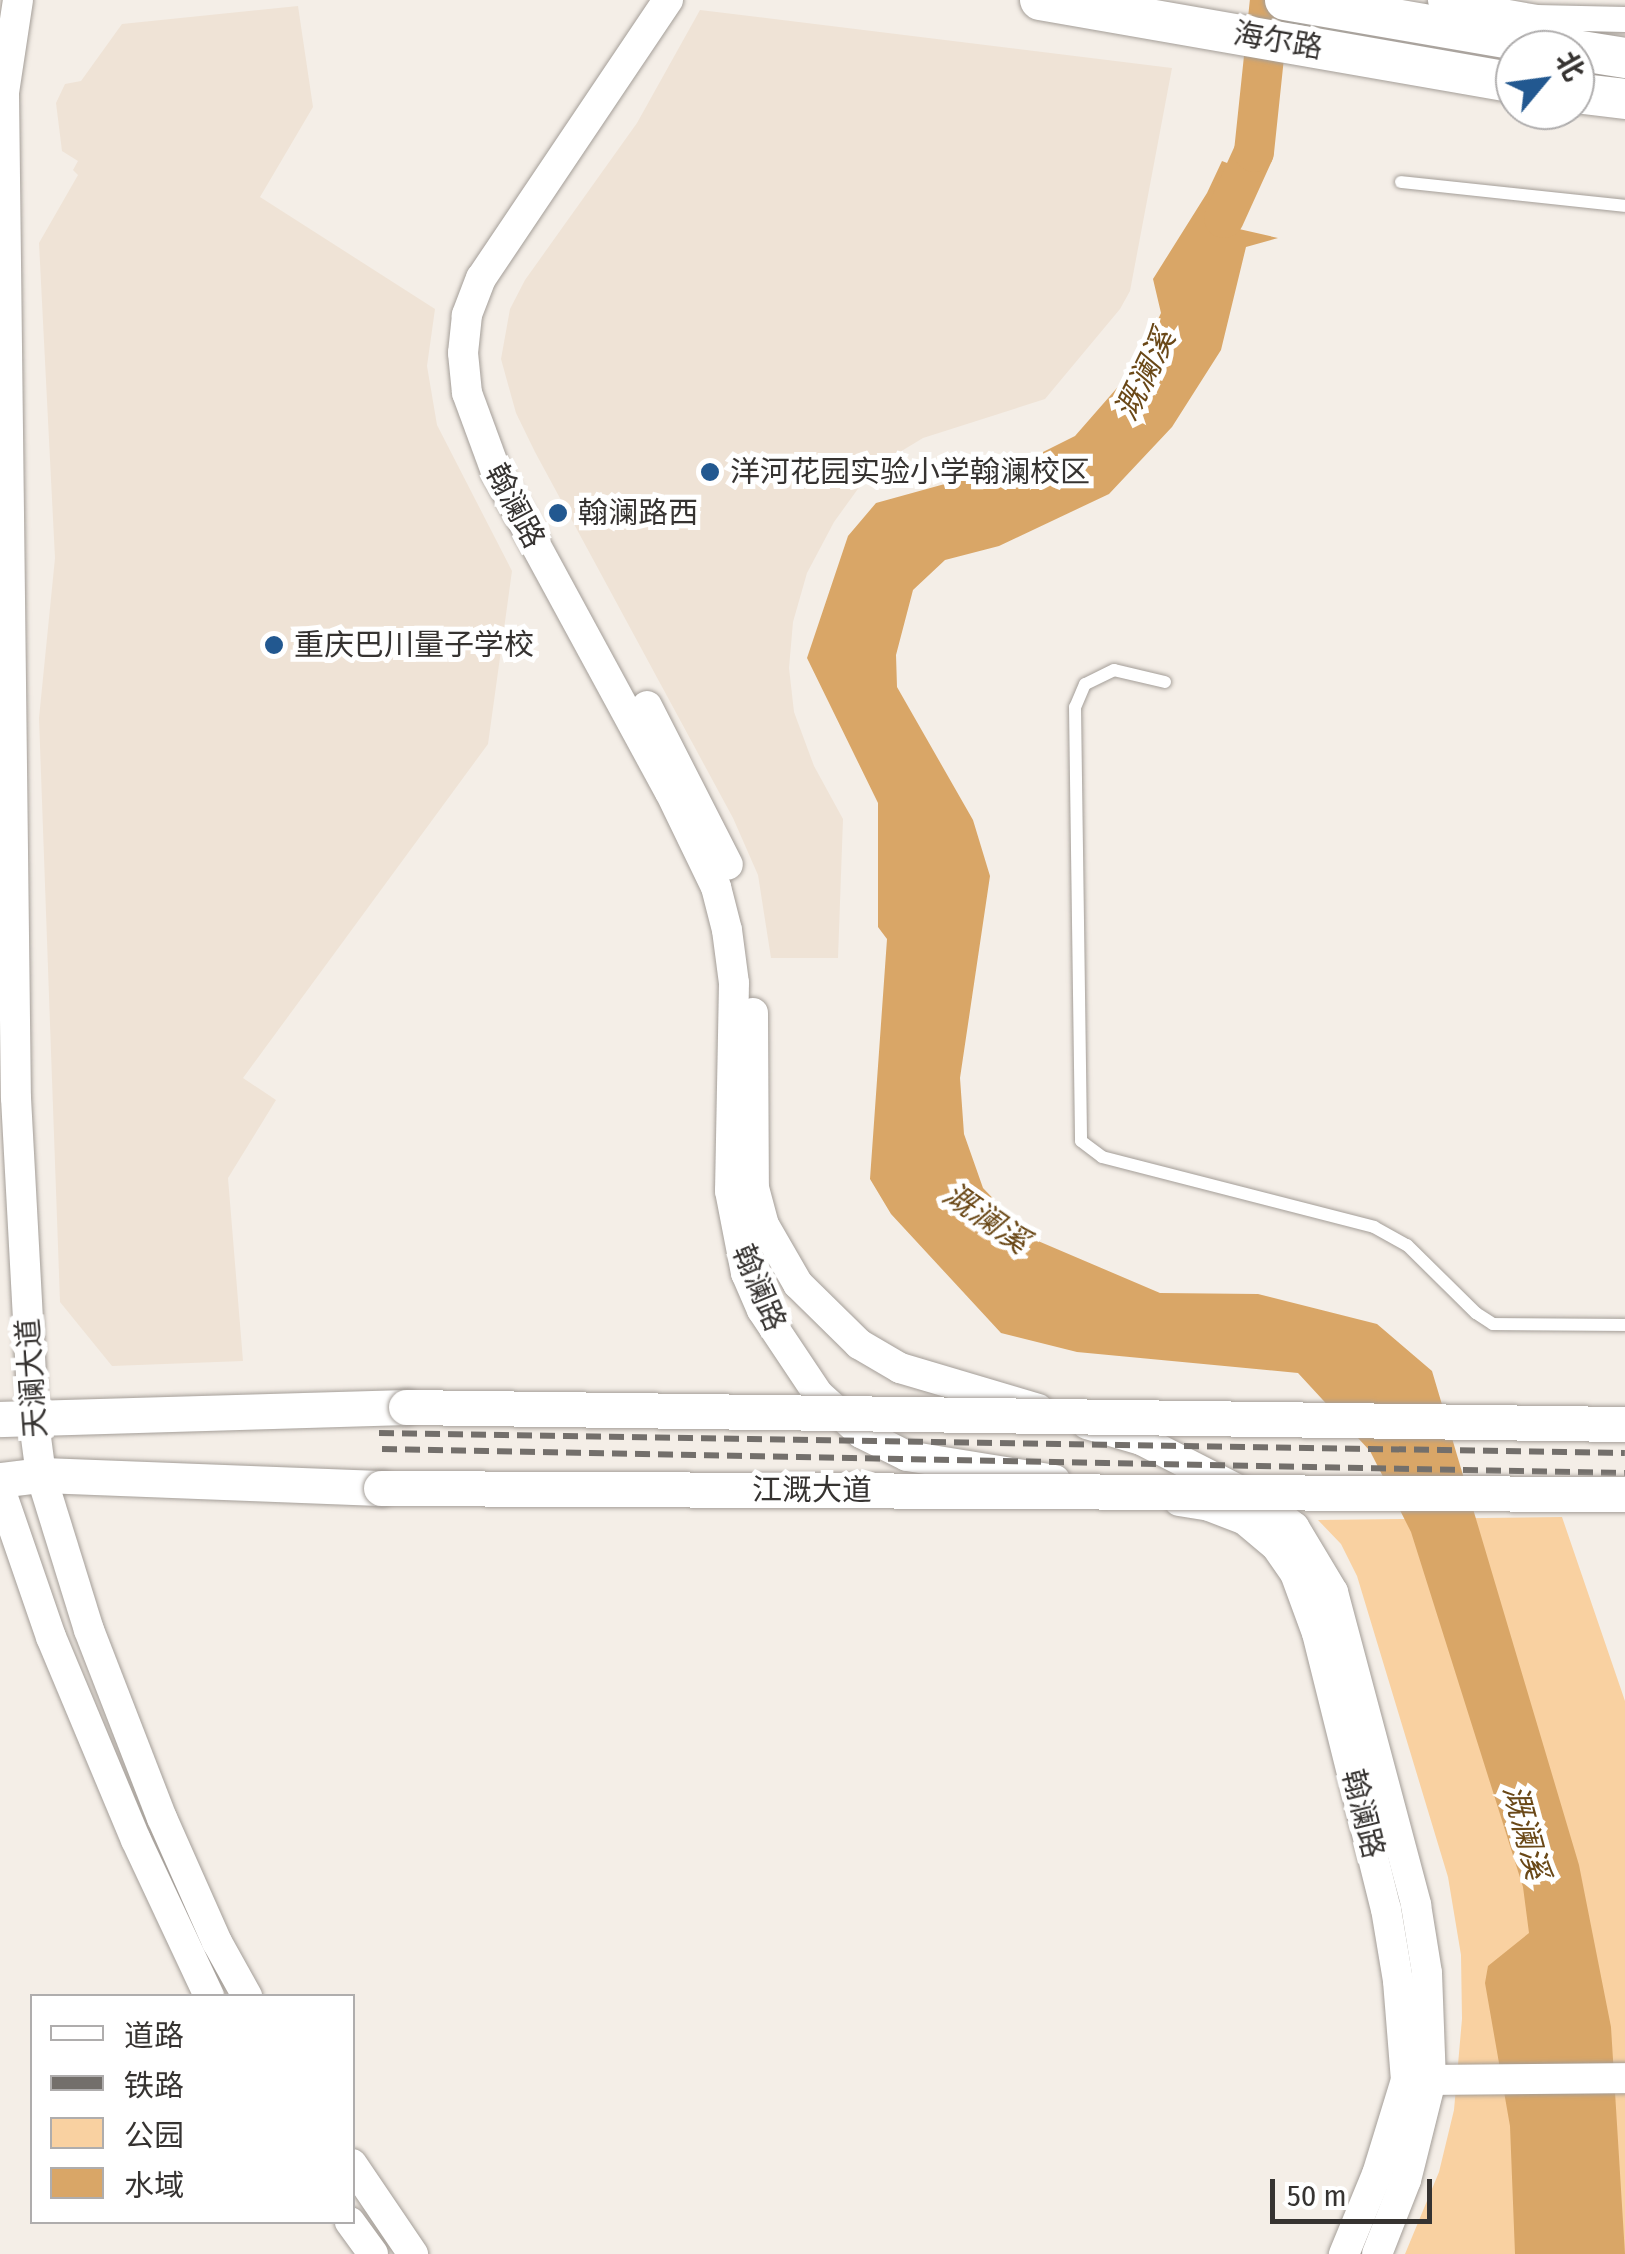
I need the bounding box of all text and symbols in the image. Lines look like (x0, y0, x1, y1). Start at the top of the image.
street label: 海尔路 (1231, 15, 1325, 67)
north arrow (1495, 30, 1595, 130)
text: 北 (1549, 46, 1591, 86)
water label: 溉澜溪 (1107, 323, 1183, 427)
place label: 洋河花园实验小学翰澜校区 (730, 454, 1090, 490)
street label: 翰澜路 (478, 458, 552, 554)
marker: 洋河花园实验小学翰澜校区 (699, 461, 721, 483)
place label: 翰澜路西 (578, 495, 698, 531)
marker: 翰澜路西 (547, 502, 569, 524)
place label: 重庆巴川量子学校 (294, 627, 534, 663)
marker: 重庆巴川量子学校 (263, 634, 285, 656)
water label: 溉澜溪 (936, 1175, 1036, 1261)
street label: 翰澜路 (725, 1240, 793, 1336)
street label: 天澜大道 (10, 1317, 54, 1439)
street label: 江溉大道 (752, 1472, 872, 1508)
street label: 翰澜路 (1335, 1766, 1391, 1862)
water label: 溉澜溪 (1495, 1781, 1557, 1883)
legend (30, 1994, 355, 2224)
text: 道路 (124, 2018, 184, 2054)
text: 铁路 (124, 2068, 184, 2104)
text: 公园 (124, 2118, 184, 2154)
scale bar (1275, 2159, 1438, 2221)
text: 水域 (124, 2168, 184, 2204)
text: 50 m (1287, 2178, 1347, 2214)

